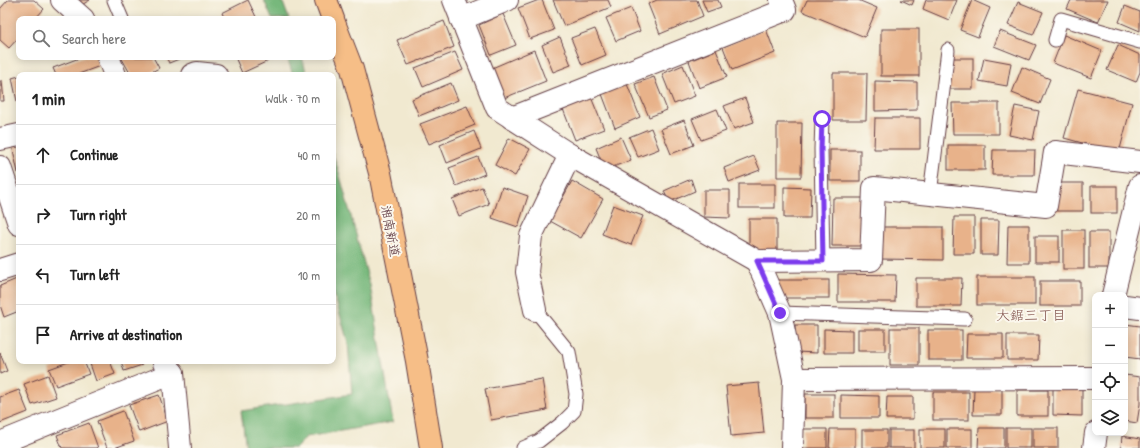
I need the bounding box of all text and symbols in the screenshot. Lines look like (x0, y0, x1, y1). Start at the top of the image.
search box (16, 16, 336, 60)
icon: search (30, 27, 52, 49)
text: Search here (62, 28, 126, 49)
text: 1 min (32, 87, 65, 110)
text: Walk · 70 m (265, 89, 320, 107)
route start (813, 110, 831, 128)
icon: ahead (32, 144, 54, 166)
text: Continue (70, 144, 118, 165)
text: 40 m (297, 146, 320, 164)
icon: right (32, 204, 54, 226)
text: Turn right (70, 204, 126, 225)
street label: 湘南新道 (377, 204, 405, 258)
text: 20 m (296, 206, 320, 224)
icon: left (32, 264, 54, 286)
text: Turn left (70, 264, 120, 285)
text: 10 m (298, 266, 320, 284)
map controls (1092, 292, 1128, 436)
button: + (1092, 292, 1128, 328)
route end (771, 304, 789, 322)
district label: 大鋸三丁目 (996, 305, 1066, 324)
icon: arrive (32, 324, 54, 346)
text: Arrive at destination (70, 324, 182, 345)
button: − (1092, 328, 1128, 364)
button: locate (1092, 364, 1128, 400)
button: layers (1092, 400, 1128, 436)

